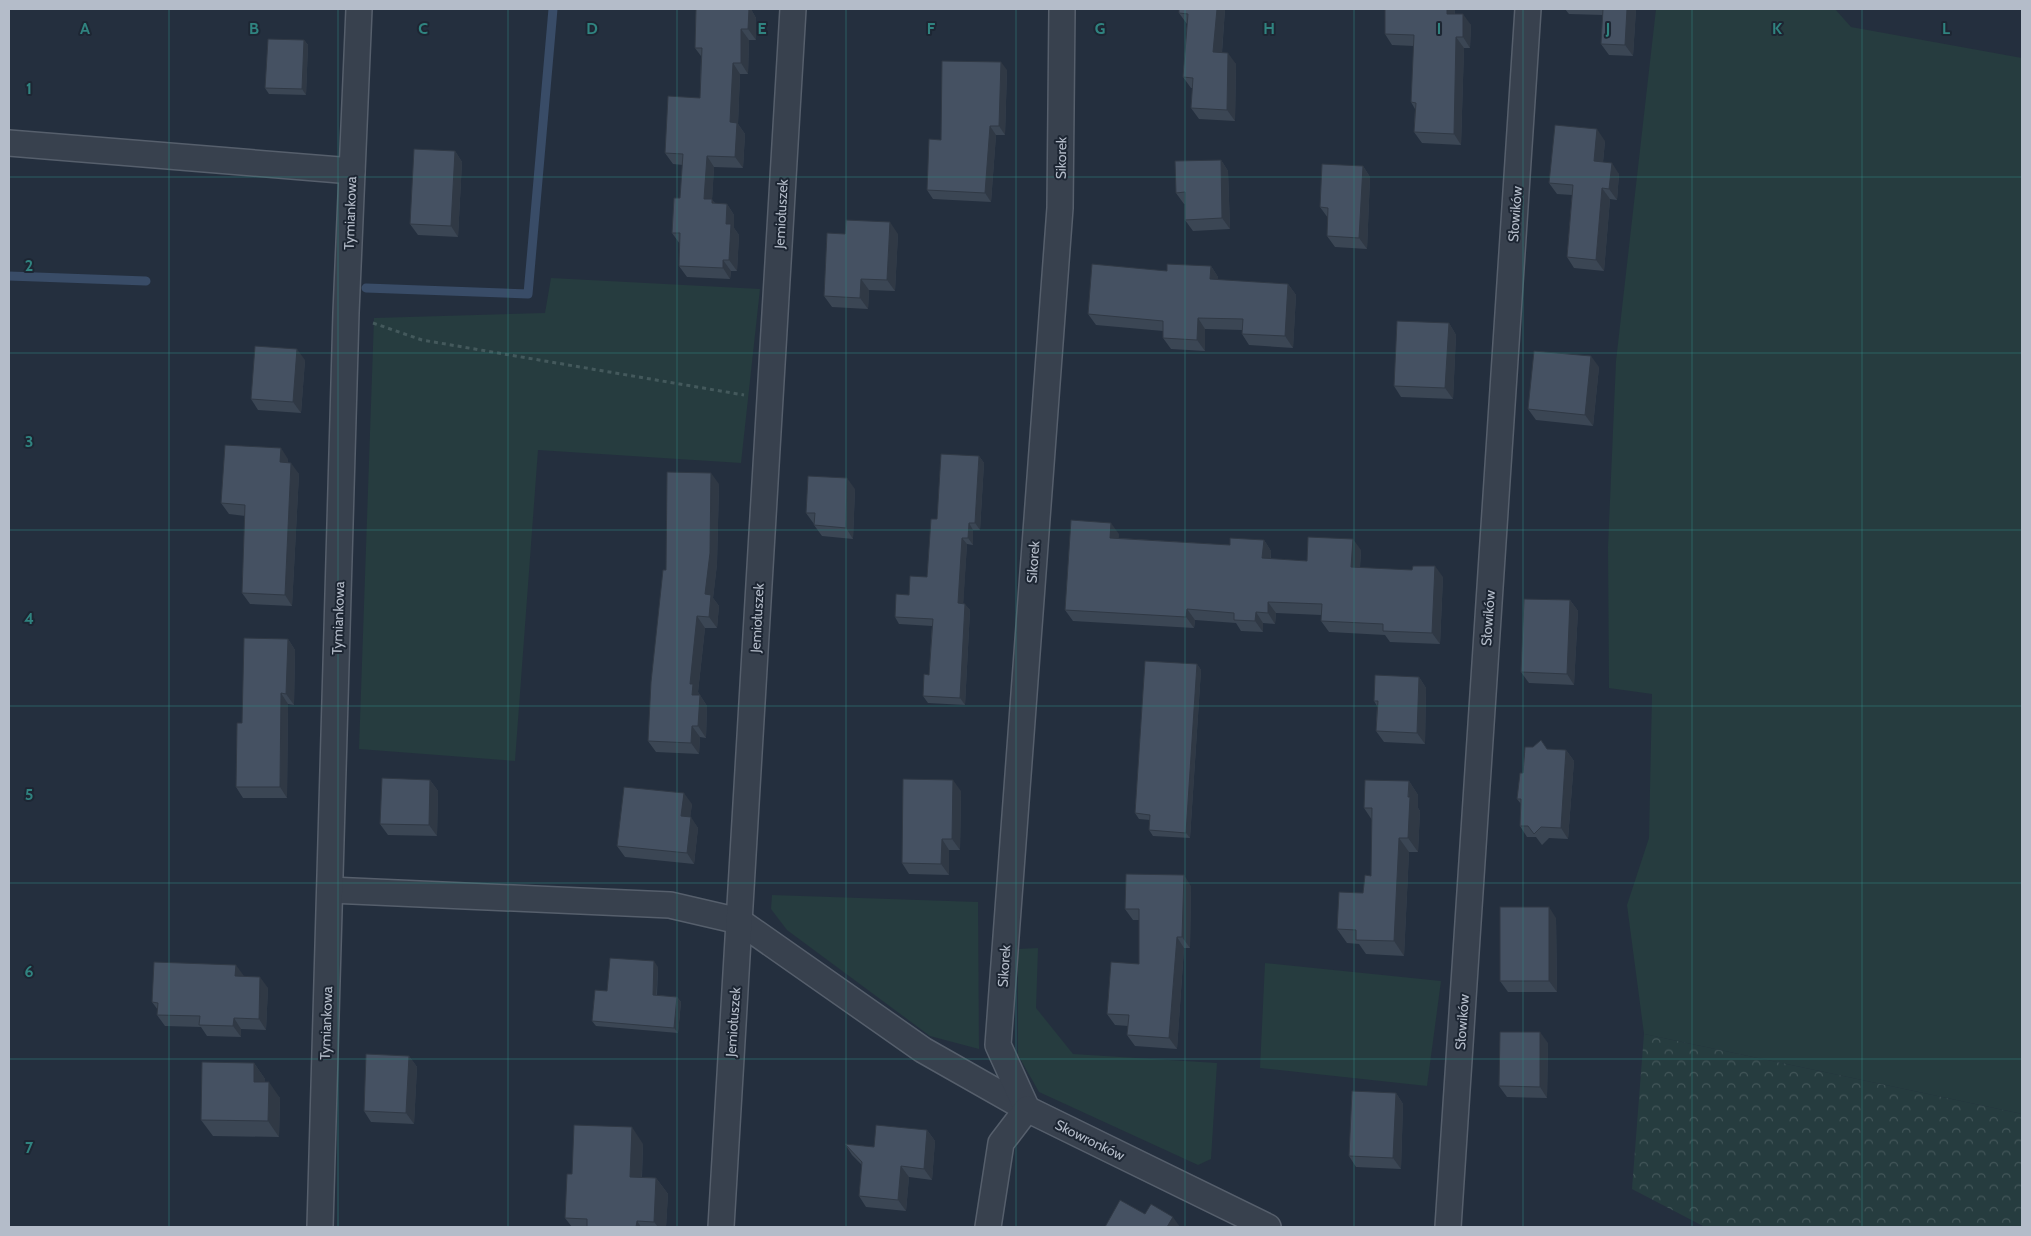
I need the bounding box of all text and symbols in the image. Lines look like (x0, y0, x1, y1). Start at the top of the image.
text: A (80, 19, 90, 38)
text: B (249, 19, 259, 38)
text: C (418, 19, 428, 38)
text: D (586, 19, 598, 38)
text: E (757, 19, 767, 38)
text: F (927, 19, 936, 38)
text: G (1095, 19, 1105, 38)
text: H (1263, 19, 1275, 38)
text: I (1437, 19, 1441, 38)
text: J (1605, 19, 1610, 38)
text: K (1772, 19, 1782, 38)
text: L (1942, 19, 1950, 38)
text: 1 (26, 79, 32, 98)
street label: Sikorek (1052, 136, 1070, 179)
street label: Tymiankowa (340, 176, 360, 250)
street label: Jemiołuszek (770, 178, 792, 250)
street label: Słowików (1504, 185, 1526, 243)
text: 2 (25, 256, 33, 275)
text: 3 (25, 432, 33, 451)
street label: Sikorek (1023, 539, 1044, 584)
street label: Tymiankowa (328, 581, 348, 655)
street label: Jemiołuszek (746, 582, 768, 654)
street label: Słowików (1477, 589, 1499, 647)
text: 4 (24, 609, 34, 628)
text: 5 (25, 785, 33, 804)
street label: Sikorek (994, 943, 1015, 988)
text: 6 (25, 962, 34, 981)
street label: Tymiankowa (316, 986, 336, 1060)
street label: Jemiołuszek (722, 986, 744, 1058)
street label: Słowików (1451, 993, 1473, 1051)
street label: Skowronków (1052, 1115, 1128, 1165)
text: 7 (25, 1138, 34, 1157)

